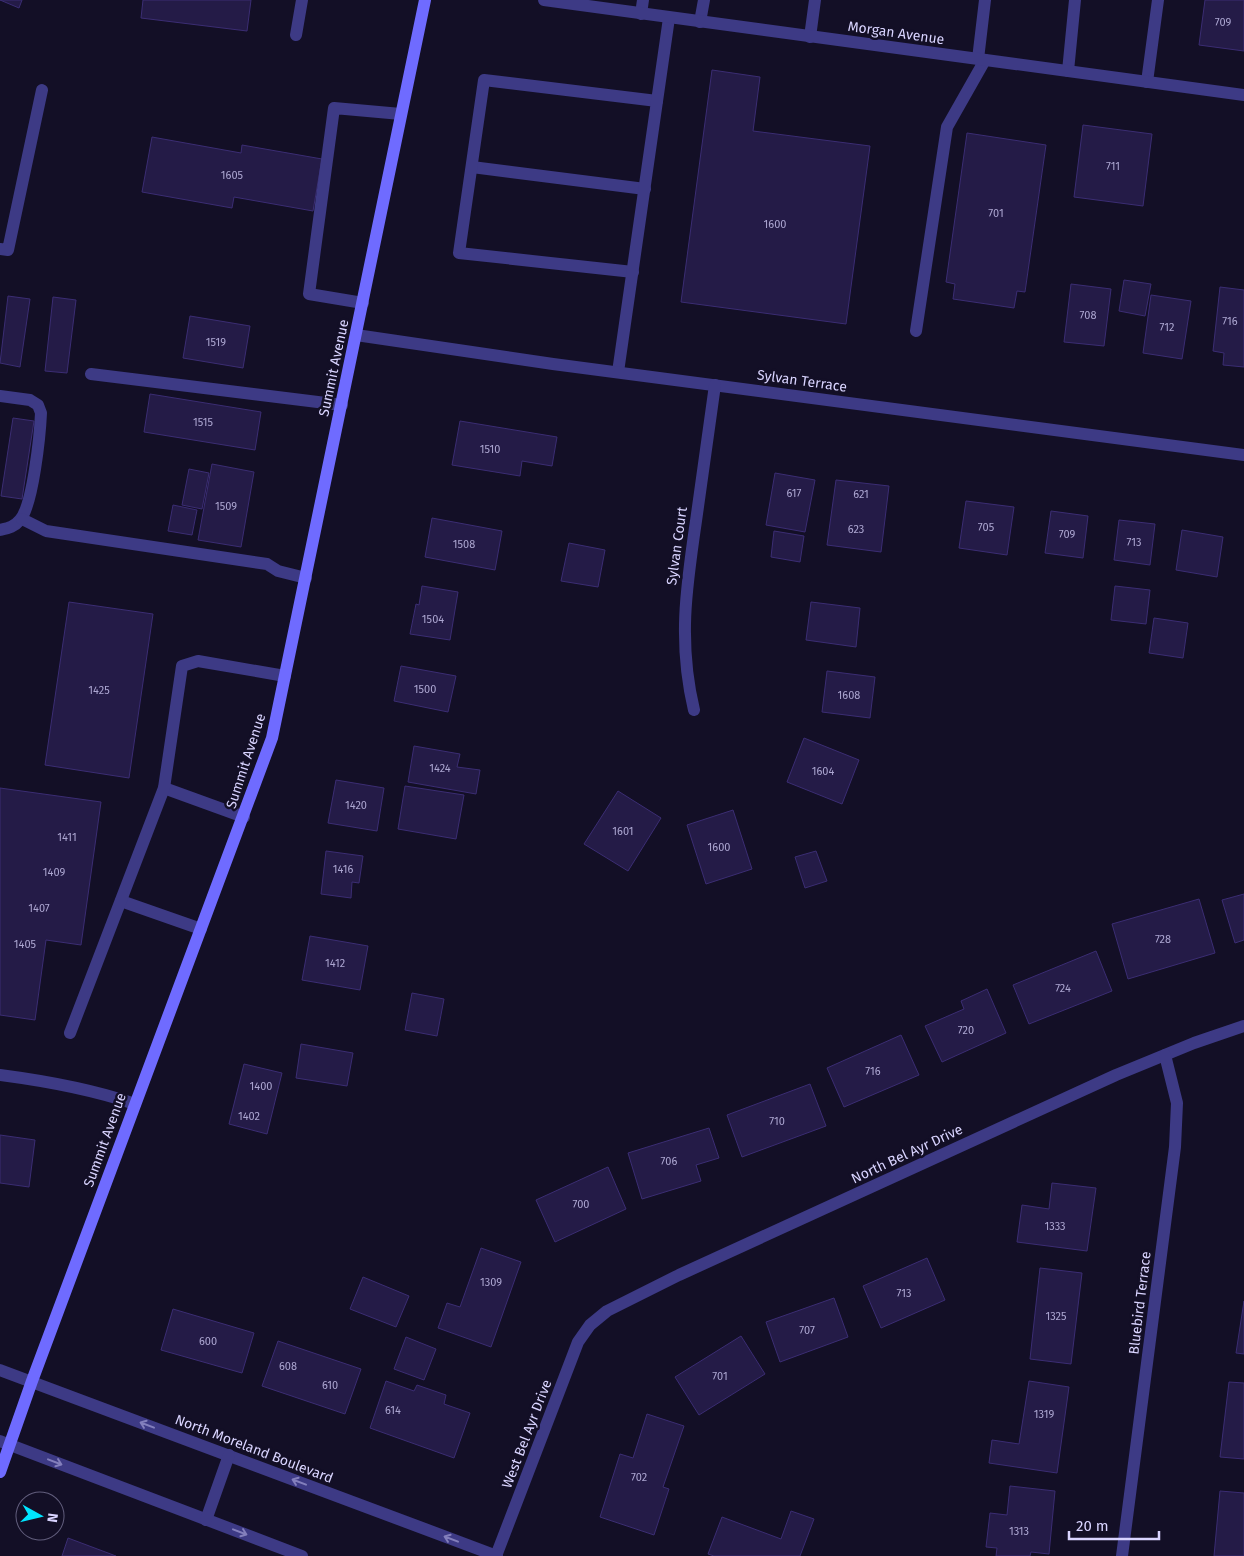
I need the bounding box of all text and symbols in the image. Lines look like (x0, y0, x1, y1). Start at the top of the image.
house number: 709 (1215, 16, 1231, 29)
street label: Morgan Avenue (847, 18, 945, 48)
house number: 711 (1106, 160, 1120, 173)
house number: 1605 (221, 169, 244, 182)
house number: 701 (988, 207, 1004, 220)
house number: 1600 (764, 218, 786, 231)
house number: 708 (1080, 309, 1096, 322)
house number: 716 (1222, 315, 1238, 328)
street label: Summit Avenue (315, 318, 353, 418)
house number: 712 (1160, 321, 1174, 334)
house number: 1519 (206, 336, 226, 349)
street label: Sylvan Terrace (756, 366, 848, 396)
house number: 1515 (193, 416, 213, 429)
house number: 1510 (480, 443, 500, 456)
house number: 617 (787, 487, 802, 500)
house number: 621 (853, 488, 869, 501)
house number: 1509 (215, 500, 237, 513)
street label: Sylvan Court (663, 505, 691, 586)
house number: 705 (978, 521, 995, 534)
house number: 623 (848, 523, 864, 536)
house number: 709 (1059, 528, 1075, 541)
house number: 713 (1127, 536, 1141, 549)
house number: 1508 (453, 538, 475, 551)
house number: 1504 (422, 613, 444, 626)
house number: 1500 (414, 683, 436, 696)
house number: 1425 (88, 684, 110, 697)
house number: 1608 (838, 689, 860, 702)
street label: Summit Avenue (223, 711, 269, 811)
house number: 1424 (429, 762, 451, 775)
house number: 1604 (812, 765, 834, 778)
house number: 1420 (345, 799, 367, 812)
house number: 1601 (612, 825, 634, 838)
house number: 1411 (57, 831, 77, 844)
house number: 1600 (708, 841, 730, 854)
house number: 1416 (333, 863, 353, 876)
house number: 1409 (43, 866, 65, 879)
house number: 1407 (28, 902, 50, 915)
house number: 728 (1155, 933, 1171, 946)
house number: 1405 (14, 938, 37, 951)
house number: 1412 (325, 957, 345, 970)
house number: 724 (1055, 982, 1071, 995)
house number: 720 (958, 1024, 974, 1037)
house number: 716 (865, 1065, 881, 1078)
house number: 1400 (250, 1080, 272, 1093)
street label: Summit Avenue (80, 1091, 130, 1189)
house number: 1402 (238, 1110, 260, 1123)
house number: 710 (769, 1115, 785, 1128)
street label: North Bel Ayr Drive (849, 1121, 965, 1187)
house number: 706 (661, 1155, 678, 1168)
house number: 700 (572, 1198, 590, 1211)
house number: 1333 (1044, 1220, 1066, 1233)
street label: Bluebird Terrace (1125, 1250, 1155, 1356)
house number: 1309 (480, 1276, 502, 1289)
house number: 713 (897, 1287, 911, 1300)
house number: 1325 (1045, 1310, 1067, 1323)
house number: 707 (799, 1324, 815, 1337)
house number: 600 (199, 1335, 217, 1348)
house number: 608 (279, 1360, 297, 1373)
house number: 701 (712, 1370, 728, 1383)
street label: West Bel Ayr Drive (498, 1377, 556, 1491)
house number: 610 (322, 1379, 338, 1392)
house number: 614 (385, 1404, 401, 1417)
house number: 1319 (1034, 1408, 1054, 1421)
street label: North Moreland Boulevard (173, 1411, 335, 1487)
one-way arrow (140, 1419, 155, 1429)
one-way arrow (47, 1458, 62, 1467)
house number: 702 (631, 1471, 647, 1484)
one-way arrow (292, 1477, 307, 1486)
north arrow (15, 1491, 65, 1541)
scale bar (1069, 1508, 1159, 1540)
text: N (43, 1512, 61, 1524)
text: 20 m (1076, 1517, 1109, 1535)
house number: 1313 (1009, 1525, 1029, 1538)
one-way arrow (232, 1528, 247, 1538)
one-way arrow (444, 1534, 459, 1543)

